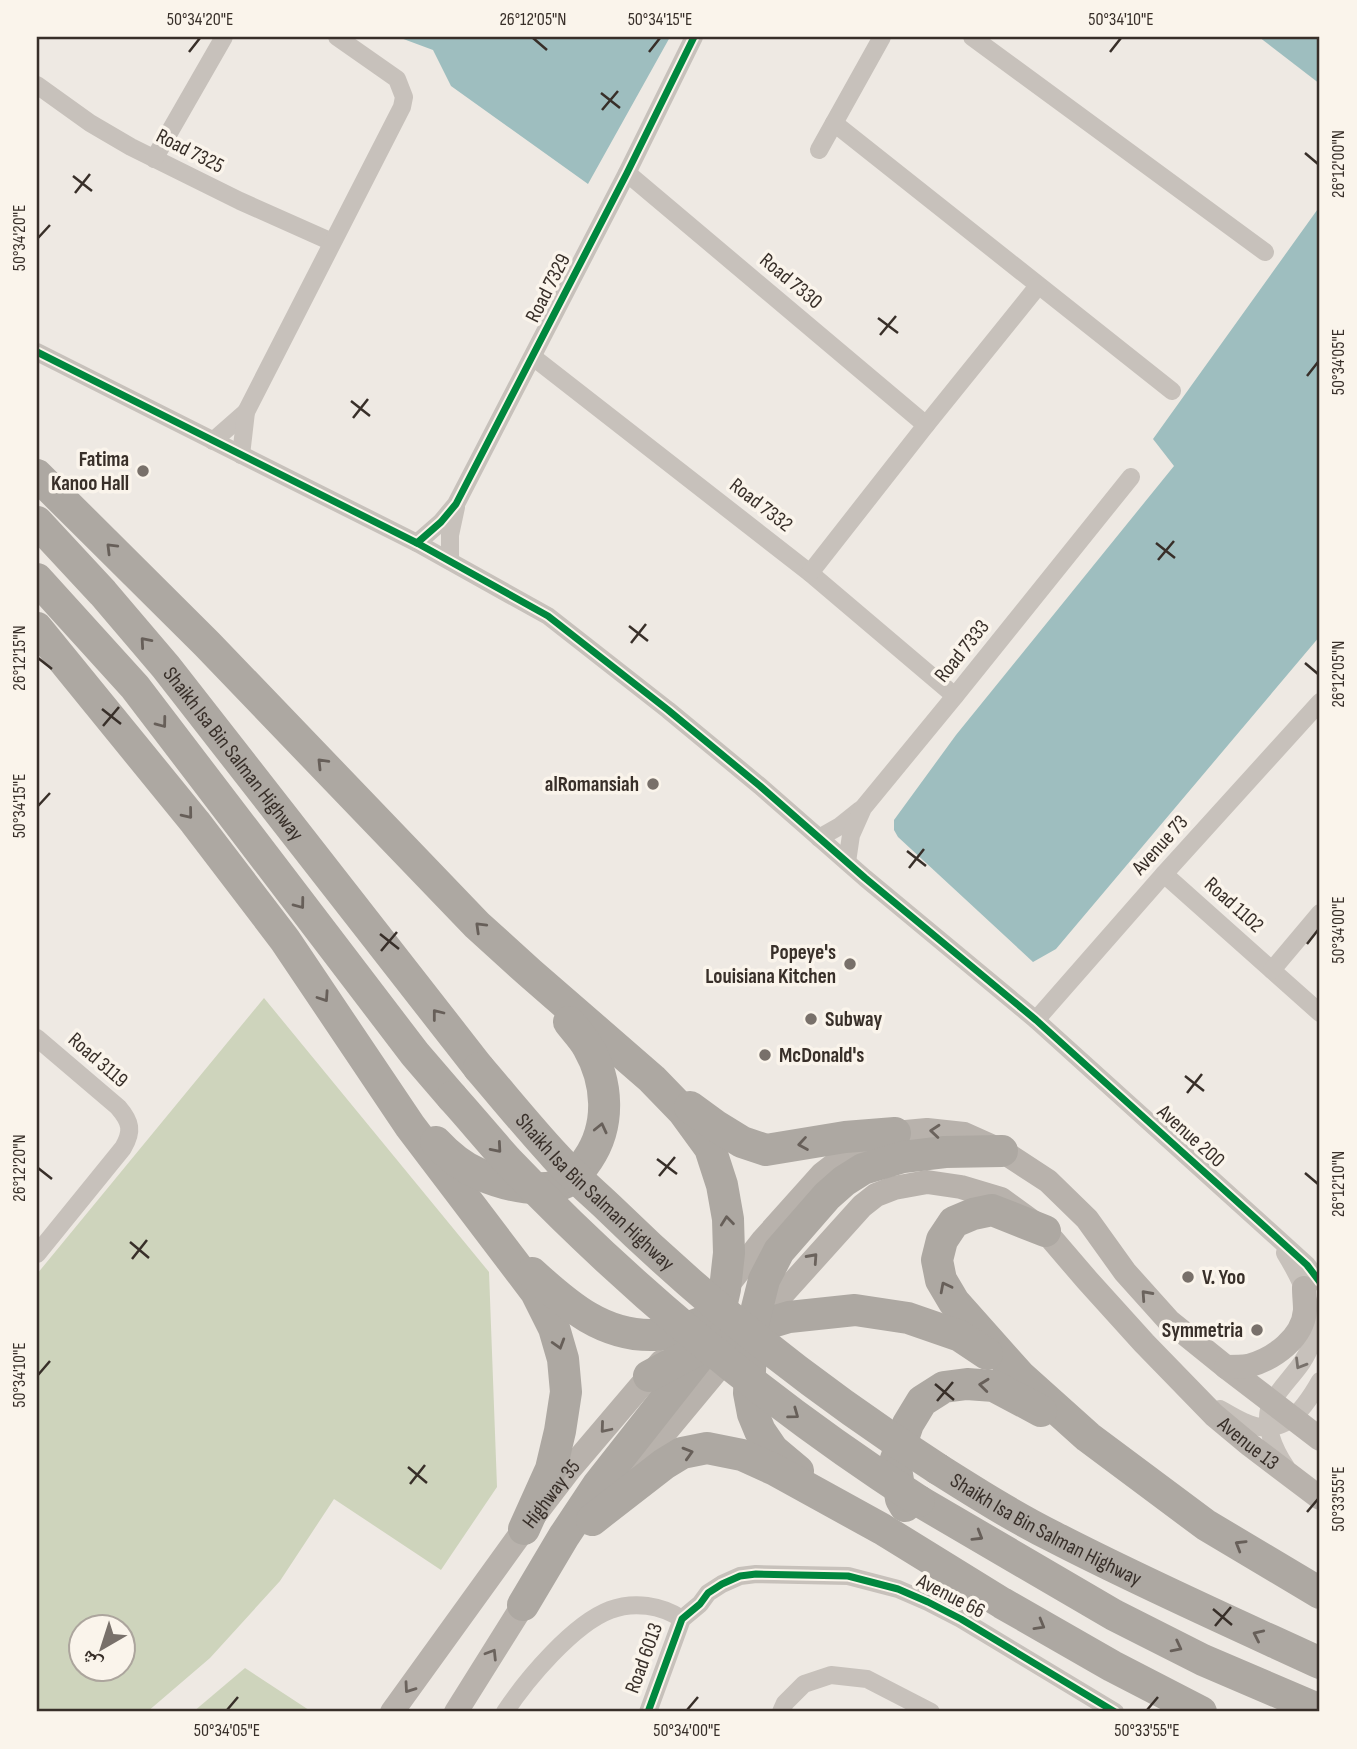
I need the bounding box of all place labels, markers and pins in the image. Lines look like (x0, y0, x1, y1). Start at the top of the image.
place label: Fatima Kanoo Hall (51, 447, 129, 496)
marker: Fatima Kanoo Hall (135, 463, 151, 479)
place label: alRomansiah (545, 772, 639, 797)
marker: alRomansiah (645, 776, 661, 792)
place label: Popeye's Louisiana Kitchen (705, 940, 836, 989)
marker: Popeye's Louisiana Kitchen (842, 956, 858, 972)
place label: Subway (825, 1007, 883, 1032)
marker: Subway (803, 1011, 819, 1027)
place label: McDonald's (779, 1043, 864, 1068)
marker: McDonald's (757, 1047, 773, 1063)
place label: V. Yoo (1202, 1265, 1245, 1290)
marker: V. Yoo (1180, 1269, 1196, 1285)
place label: Symmetria (1162, 1318, 1243, 1343)
marker: Symmetria (1249, 1322, 1265, 1338)

